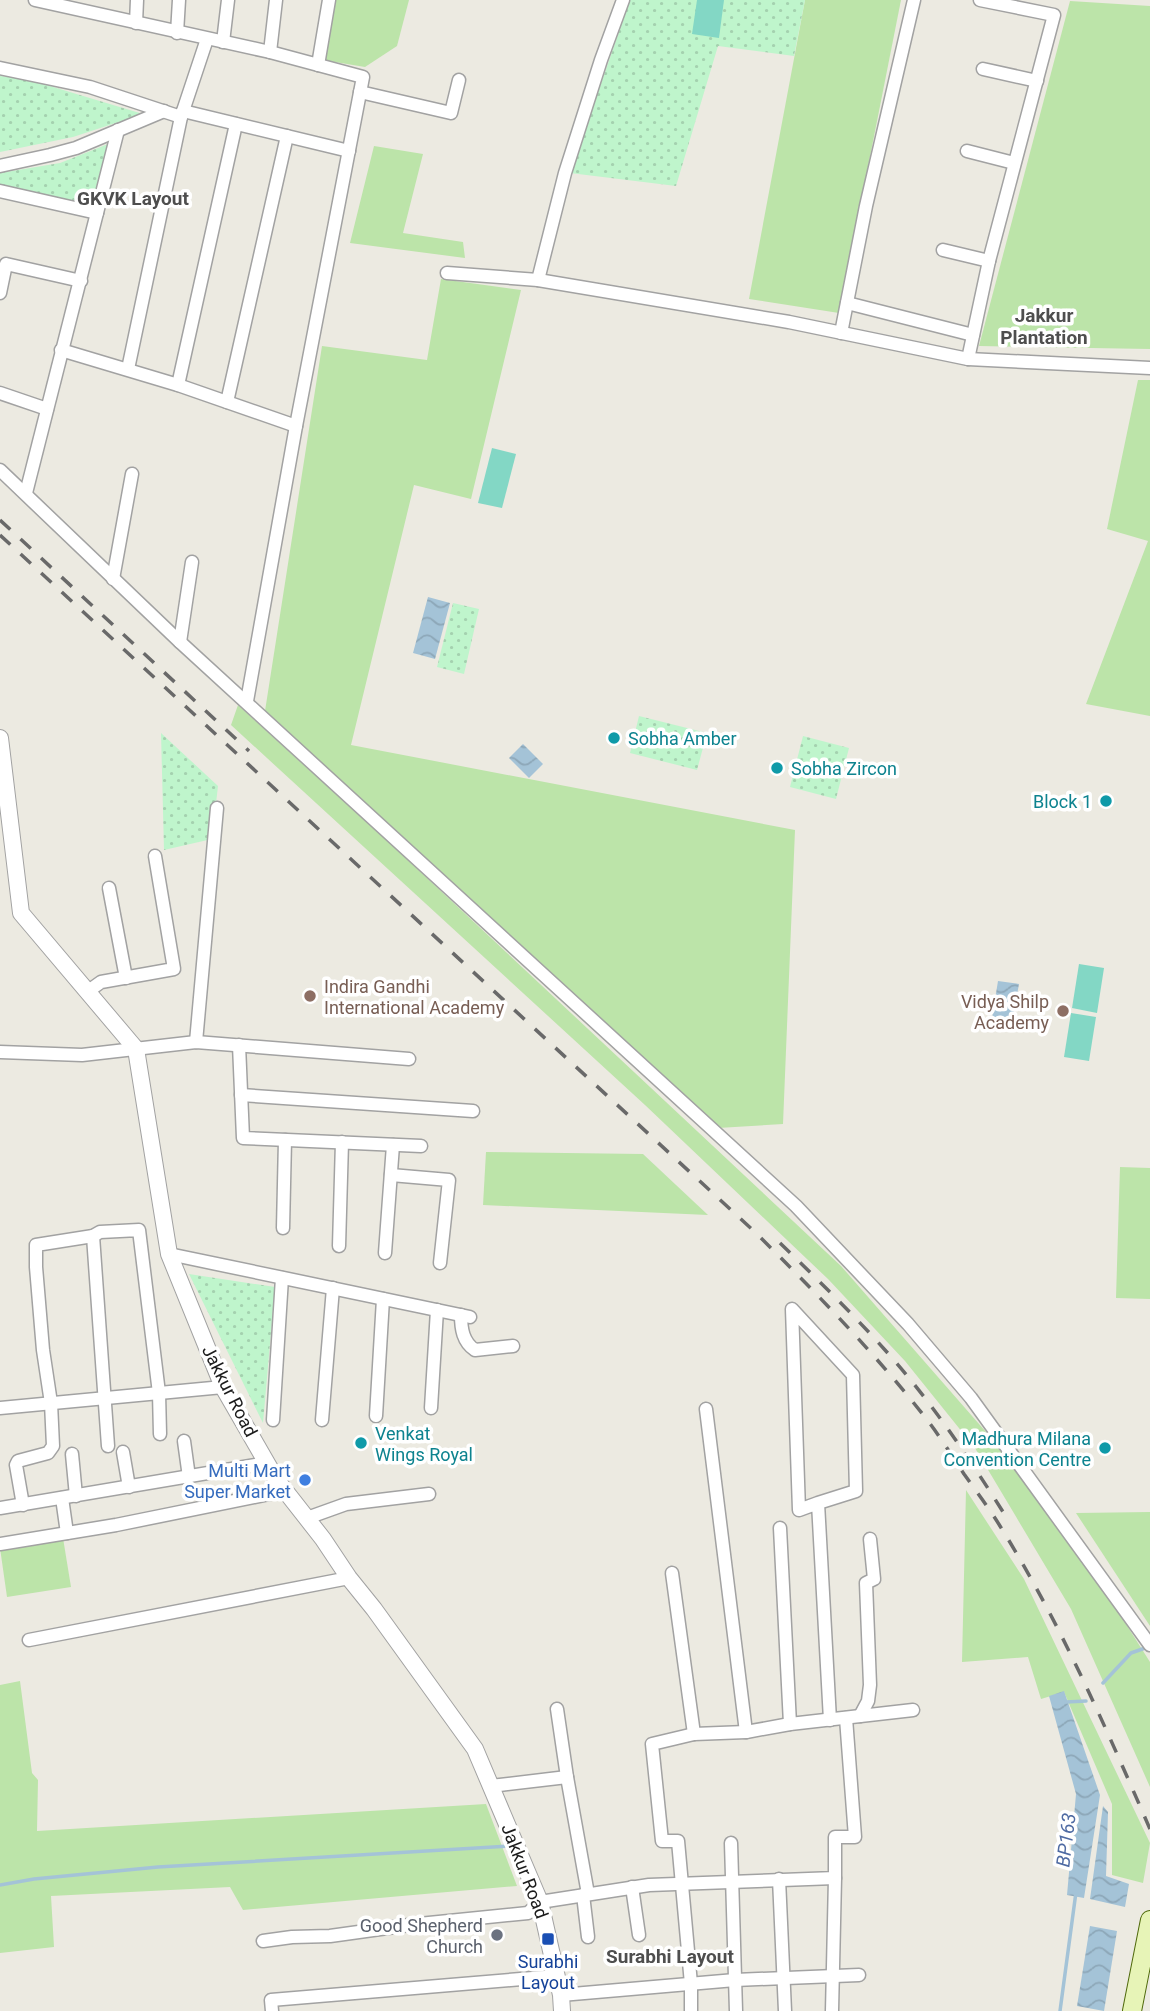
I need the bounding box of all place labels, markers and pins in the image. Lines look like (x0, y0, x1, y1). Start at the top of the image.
place label: Sobha Amber (628, 728, 737, 749)
marker: Sobha Amber (606, 730, 622, 746)
place label: Sobha Zircon (791, 758, 897, 779)
marker: Sobha Zircon (769, 760, 785, 776)
place label: Block 1 (1033, 791, 1092, 812)
marker: Block 1 (1098, 793, 1114, 809)
place label: Indira Gandhi International Academy (324, 976, 505, 1018)
marker: Indira Gandhi International Academy (302, 988, 318, 1004)
place label: Vidya Shilp Academy (961, 991, 1049, 1033)
marker: Vidya Shilp Academy (1055, 1003, 1071, 1019)
place label: Venkat Wings Royal (375, 1423, 473, 1465)
place label: Madhura Milana Convention Centre (943, 1428, 1091, 1470)
marker: Venkat Wings Royal (353, 1435, 369, 1451)
marker: Madhura Milana Convention Centre (1097, 1440, 1113, 1456)
place label: Multi Mart Super Market (184, 1460, 291, 1502)
marker: Multi Mart Super Market (297, 1472, 313, 1488)
place label: Good Shepherd Church (360, 1915, 483, 1957)
marker: Good Shepherd Church (489, 1927, 505, 1943)
marker: Surabhi Layout (540, 1931, 556, 1947)
place label: Surabhi Layout (518, 1951, 578, 1993)

